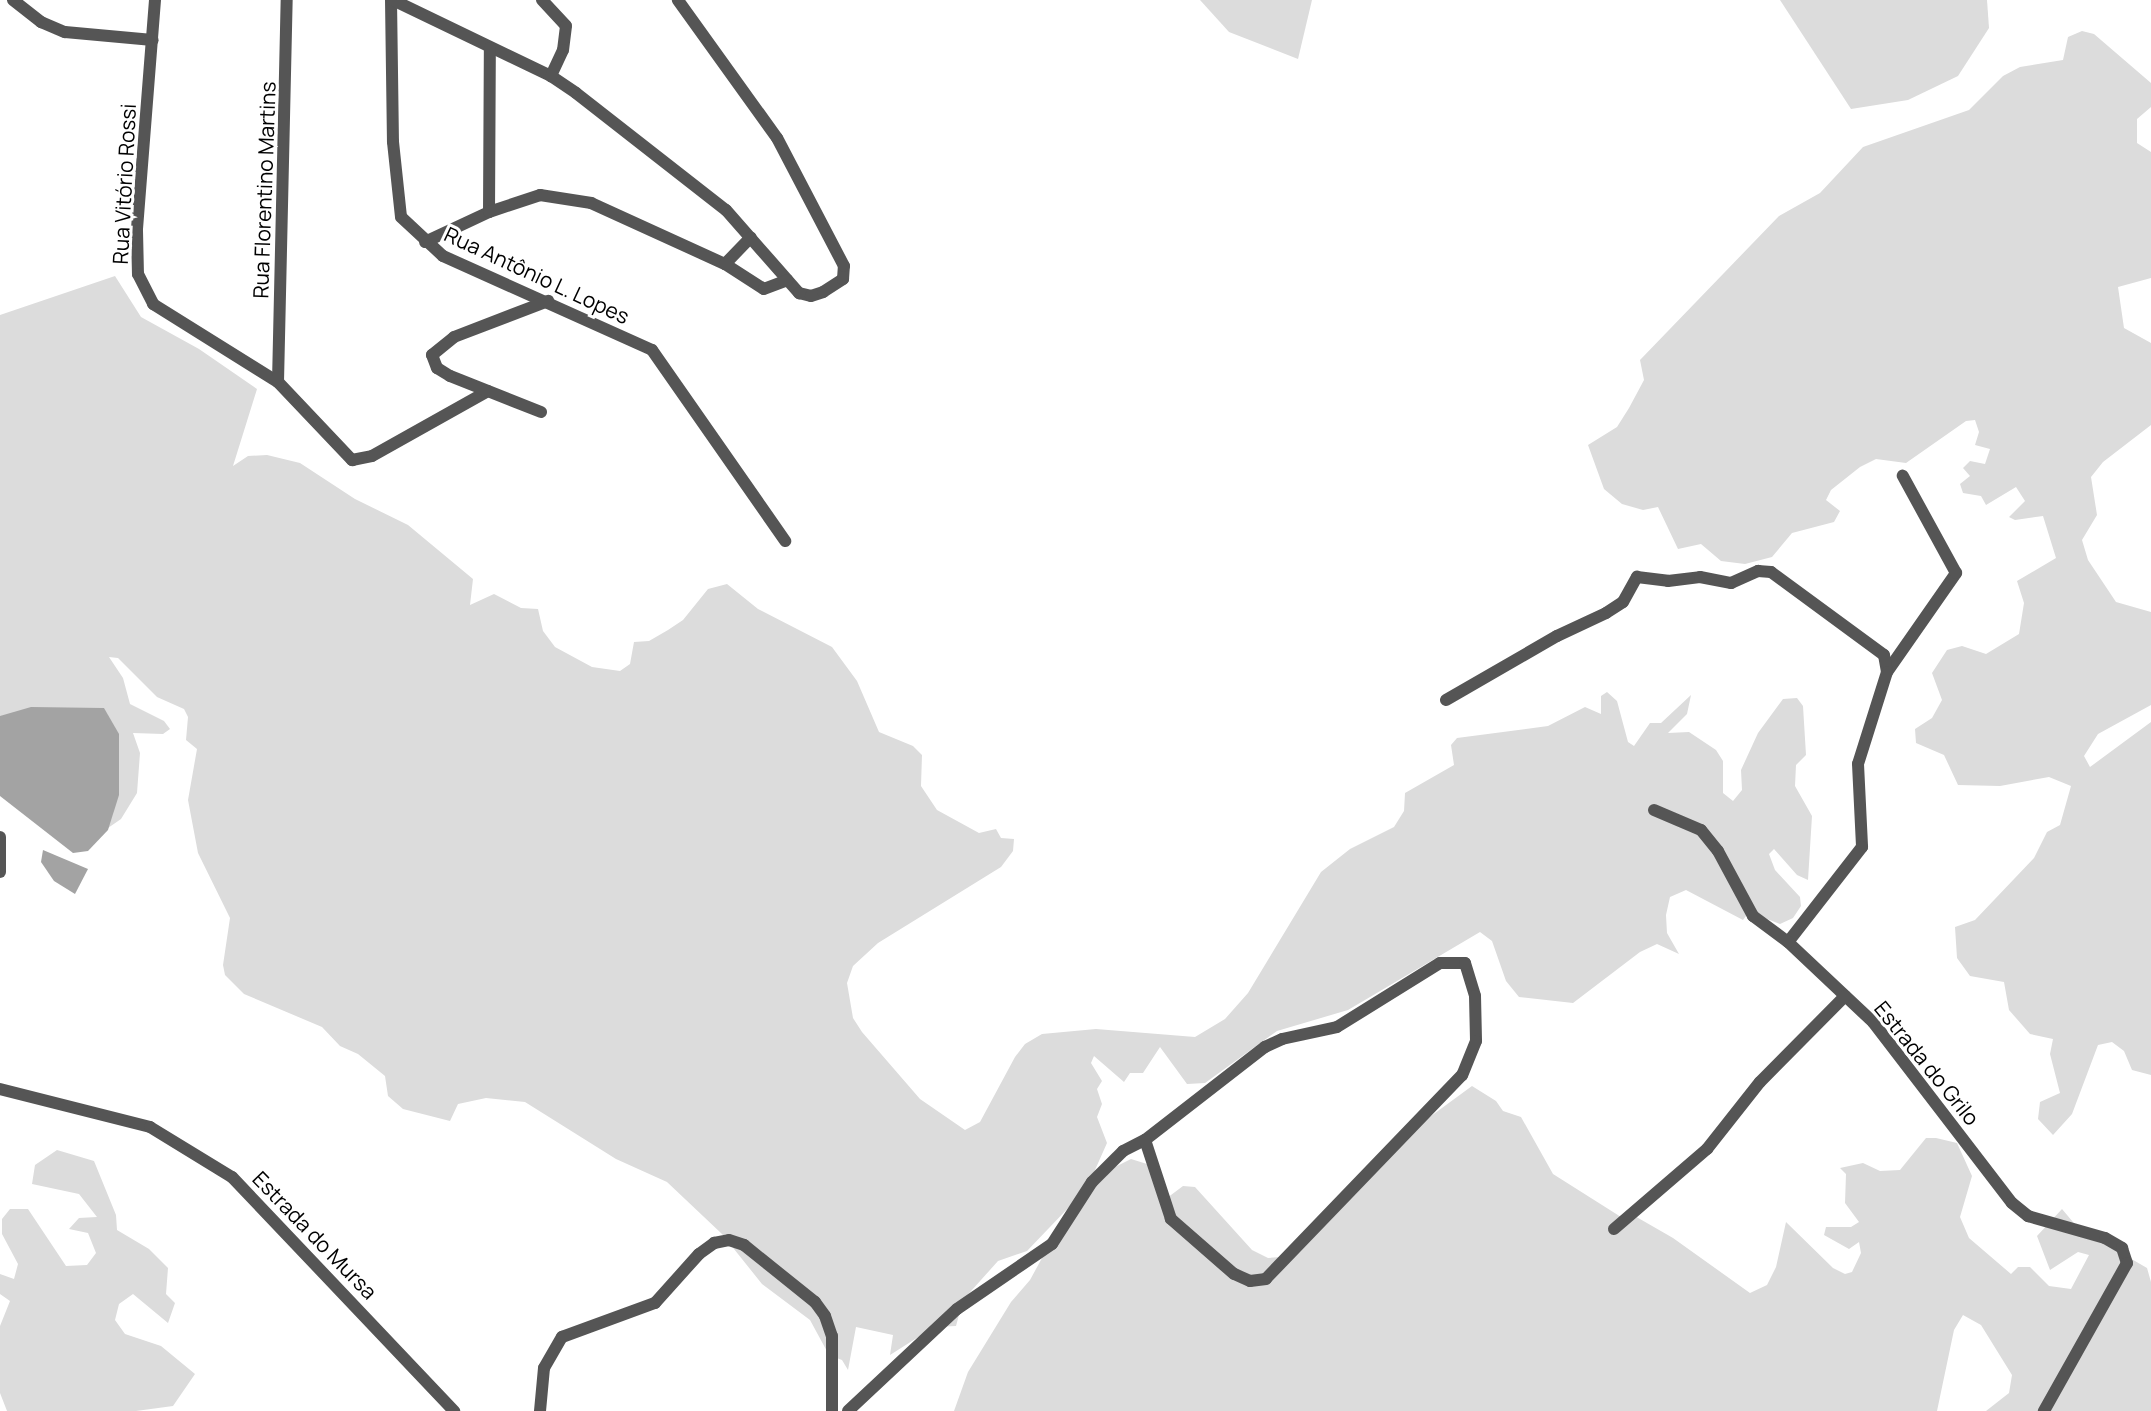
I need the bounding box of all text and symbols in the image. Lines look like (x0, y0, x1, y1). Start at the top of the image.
street label: Rua Florentino Martins (248, 81, 280, 299)
street label: Rua Vitório Rossi (107, 103, 141, 265)
street label: Rua Antônio L. Lopes (441, 221, 633, 329)
street label: Estrada do Grilo (1869, 996, 1985, 1130)
street label: Estrada do Mursa (248, 1166, 382, 1304)

